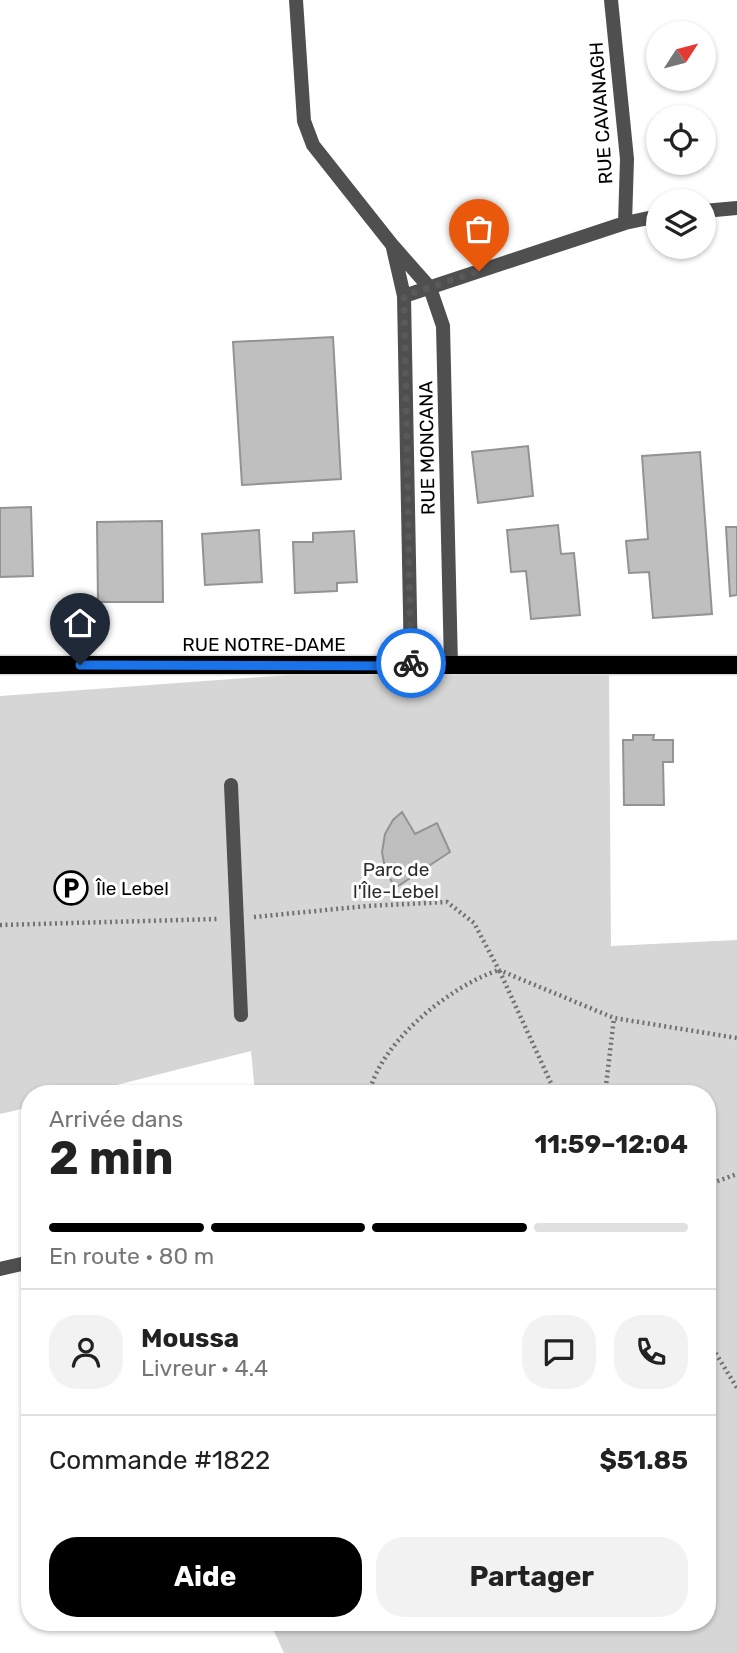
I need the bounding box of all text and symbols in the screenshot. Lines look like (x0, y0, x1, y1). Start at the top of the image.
north arrow (646, 21, 716, 91)
map controls (646, 21, 716, 259)
street label: RUE CAVANAGH (585, 41, 617, 185)
button: locate (646, 105, 716, 175)
button: layers (646, 189, 716, 259)
pin (449, 199, 509, 271)
icon: bag (460, 210, 498, 248)
street label: RUE MONCANA (414, 380, 440, 515)
pin (50, 593, 110, 665)
icon: home (61, 604, 99, 642)
courier (376, 628, 446, 698)
street label: RUE NOTRE-DAME (182, 633, 346, 656)
icon: bike (392, 644, 430, 682)
park label: Parc de l'Île-Lebel (353, 858, 439, 903)
parking icon: Île Lebel (52, 869, 90, 907)
place label: Île Lebel (95, 877, 169, 900)
text: Arrivée dans (49, 1105, 183, 1133)
text: 11:59–12:04 (534, 1129, 688, 1160)
text: 2 min (49, 1131, 174, 1186)
text: En route · 80 m (49, 1242, 214, 1270)
button: person (49, 1315, 123, 1389)
button: chat (522, 1315, 596, 1389)
button: phone (614, 1315, 688, 1389)
text: Moussa (141, 1323, 239, 1354)
text: Livreur · 4.4 (141, 1354, 268, 1382)
text: Commande #1822 (49, 1445, 270, 1476)
text: $51.85 (599, 1445, 688, 1476)
button: Aide (49, 1537, 362, 1617)
button: Partager (376, 1537, 688, 1617)

